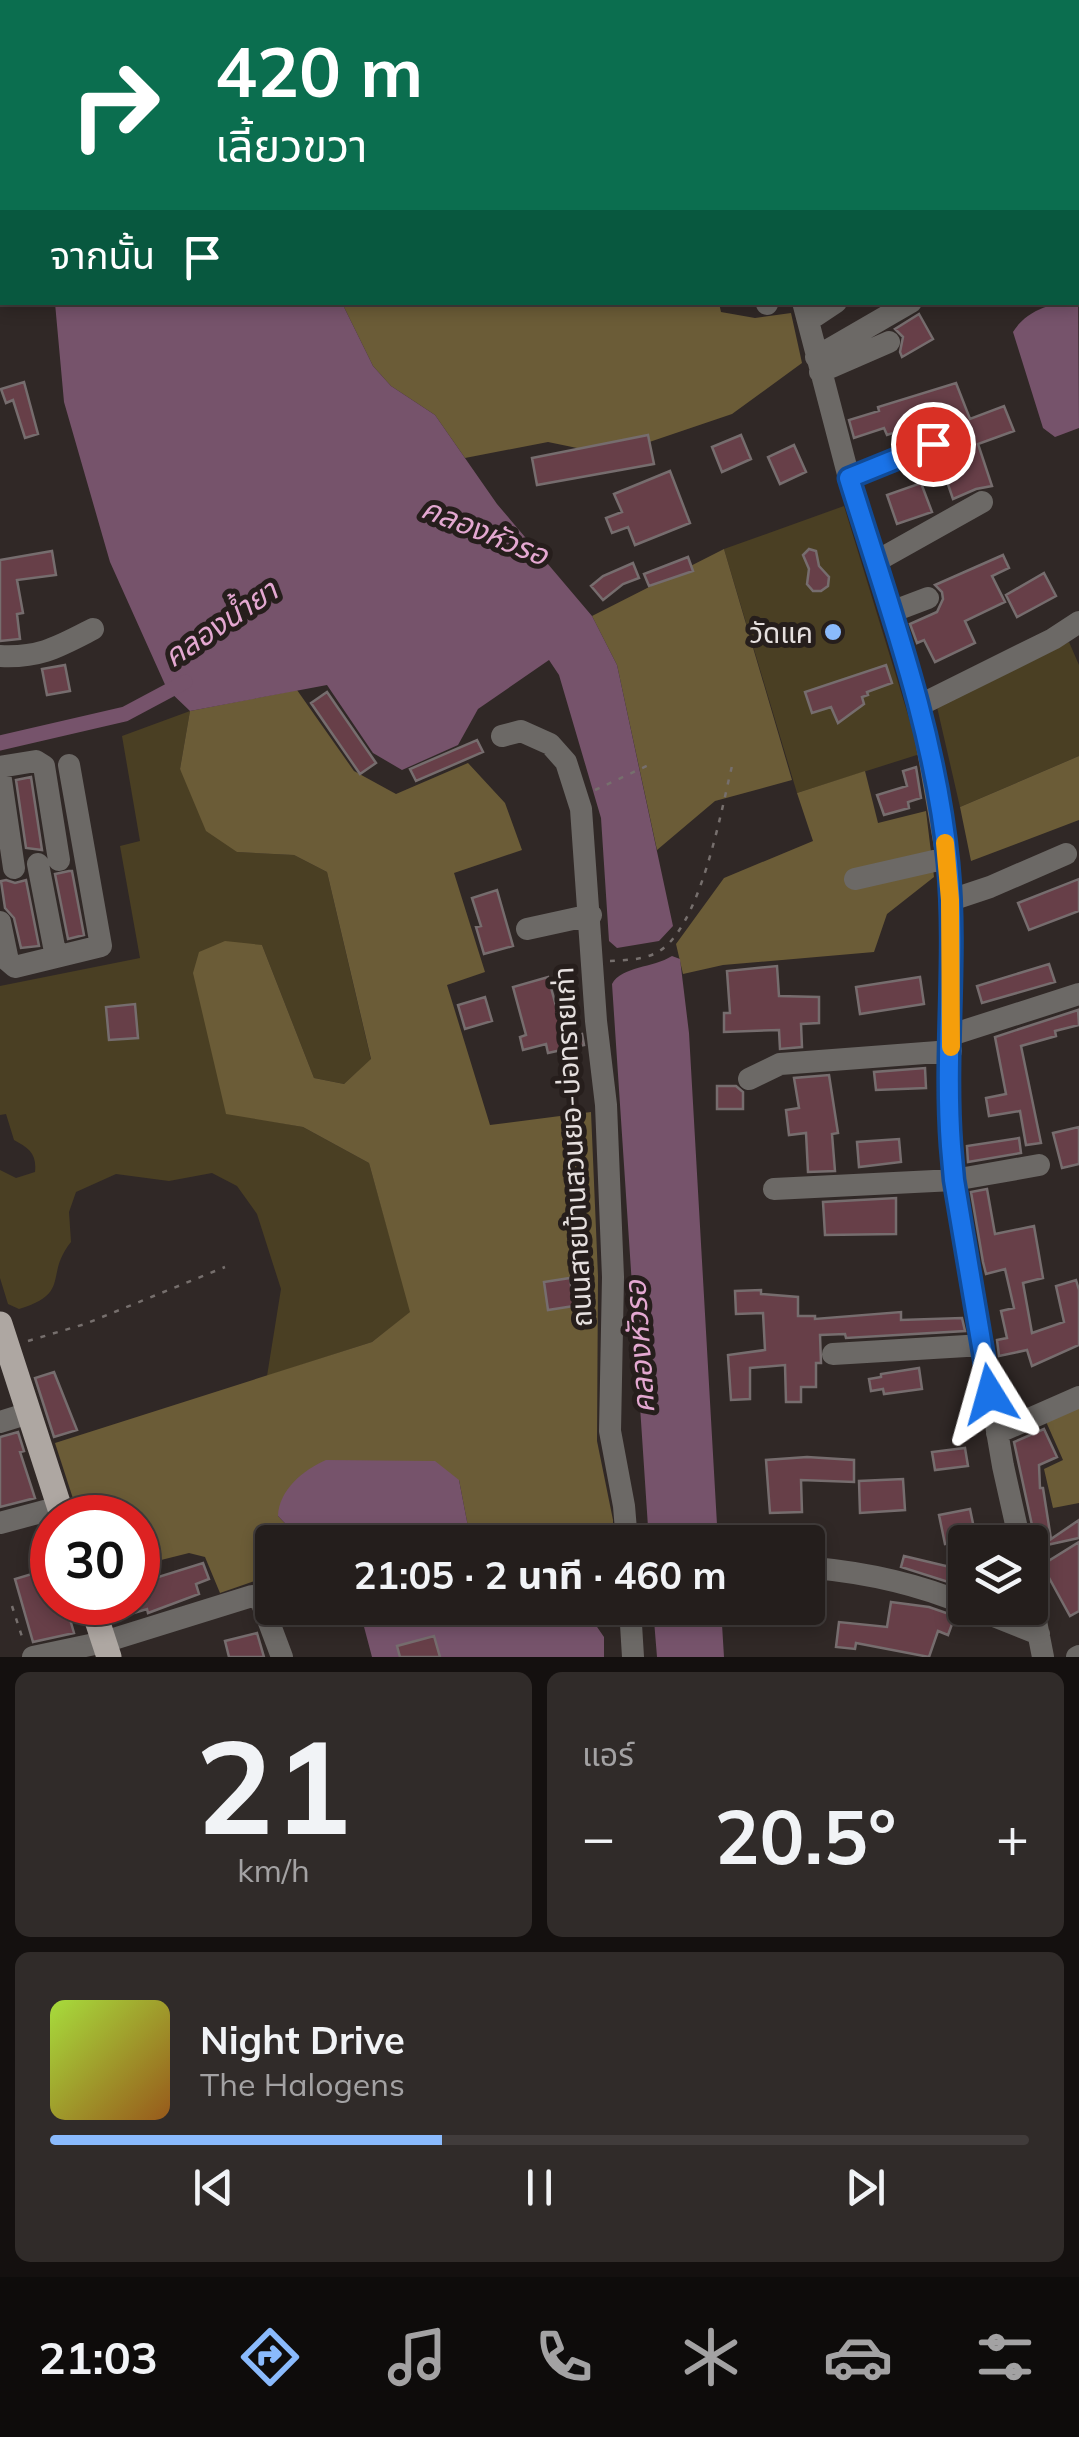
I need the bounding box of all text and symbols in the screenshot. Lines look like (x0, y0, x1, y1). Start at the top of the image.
text: 420 m (215, 27, 423, 115)
icon: right (50, 40, 180, 170)
text: เลี้ยวขวา (215, 117, 367, 173)
icon: arrive (175, 230, 230, 285)
text: จากนั้น (50, 231, 155, 279)
pin (891, 402, 976, 487)
icon: arrive (906, 417, 961, 472)
water label: คลองหัวรอ (416, 488, 555, 574)
water label: คลองน้ำยา (155, 569, 286, 675)
place label: วัดแค (749, 615, 813, 650)
marker: วัดแค (822, 621, 844, 643)
street label: ถนนสายบ้านสวนยอ-บ่อทรายเก่า (545, 966, 599, 1328)
water label: คลองหัวรอ (615, 1278, 663, 1415)
position arrow (938, 1342, 1042, 1446)
speed limit sign: 30 (30, 1495, 160, 1625)
map controls (948, 1525, 1048, 1625)
button: layers (948, 1525, 1048, 1625)
text: 21:05 · 2 นาที · 460 m (353, 1551, 727, 1599)
text: 21 (195, 1703, 352, 1867)
text: แอร์ (582, 1734, 634, 1774)
text: 20.5° (714, 1789, 897, 1883)
text: − (582, 1802, 615, 1871)
text: + (996, 1802, 1029, 1871)
text: km/h (237, 1850, 310, 1890)
text: Night Drive (200, 2016, 405, 2064)
text: The Halogens (200, 2064, 405, 2104)
icon: previous (186, 2160, 241, 2215)
icon: pause (512, 2160, 567, 2215)
icon: next (838, 2160, 893, 2215)
icon: directions (235, 2322, 305, 2392)
icon: music (382, 2322, 452, 2392)
icon: phone (529, 2322, 599, 2392)
icon: climate (676, 2322, 746, 2392)
icon: car (823, 2322, 893, 2392)
icon: filters (970, 2322, 1040, 2392)
text: 21:03 (39, 2329, 158, 2385)

